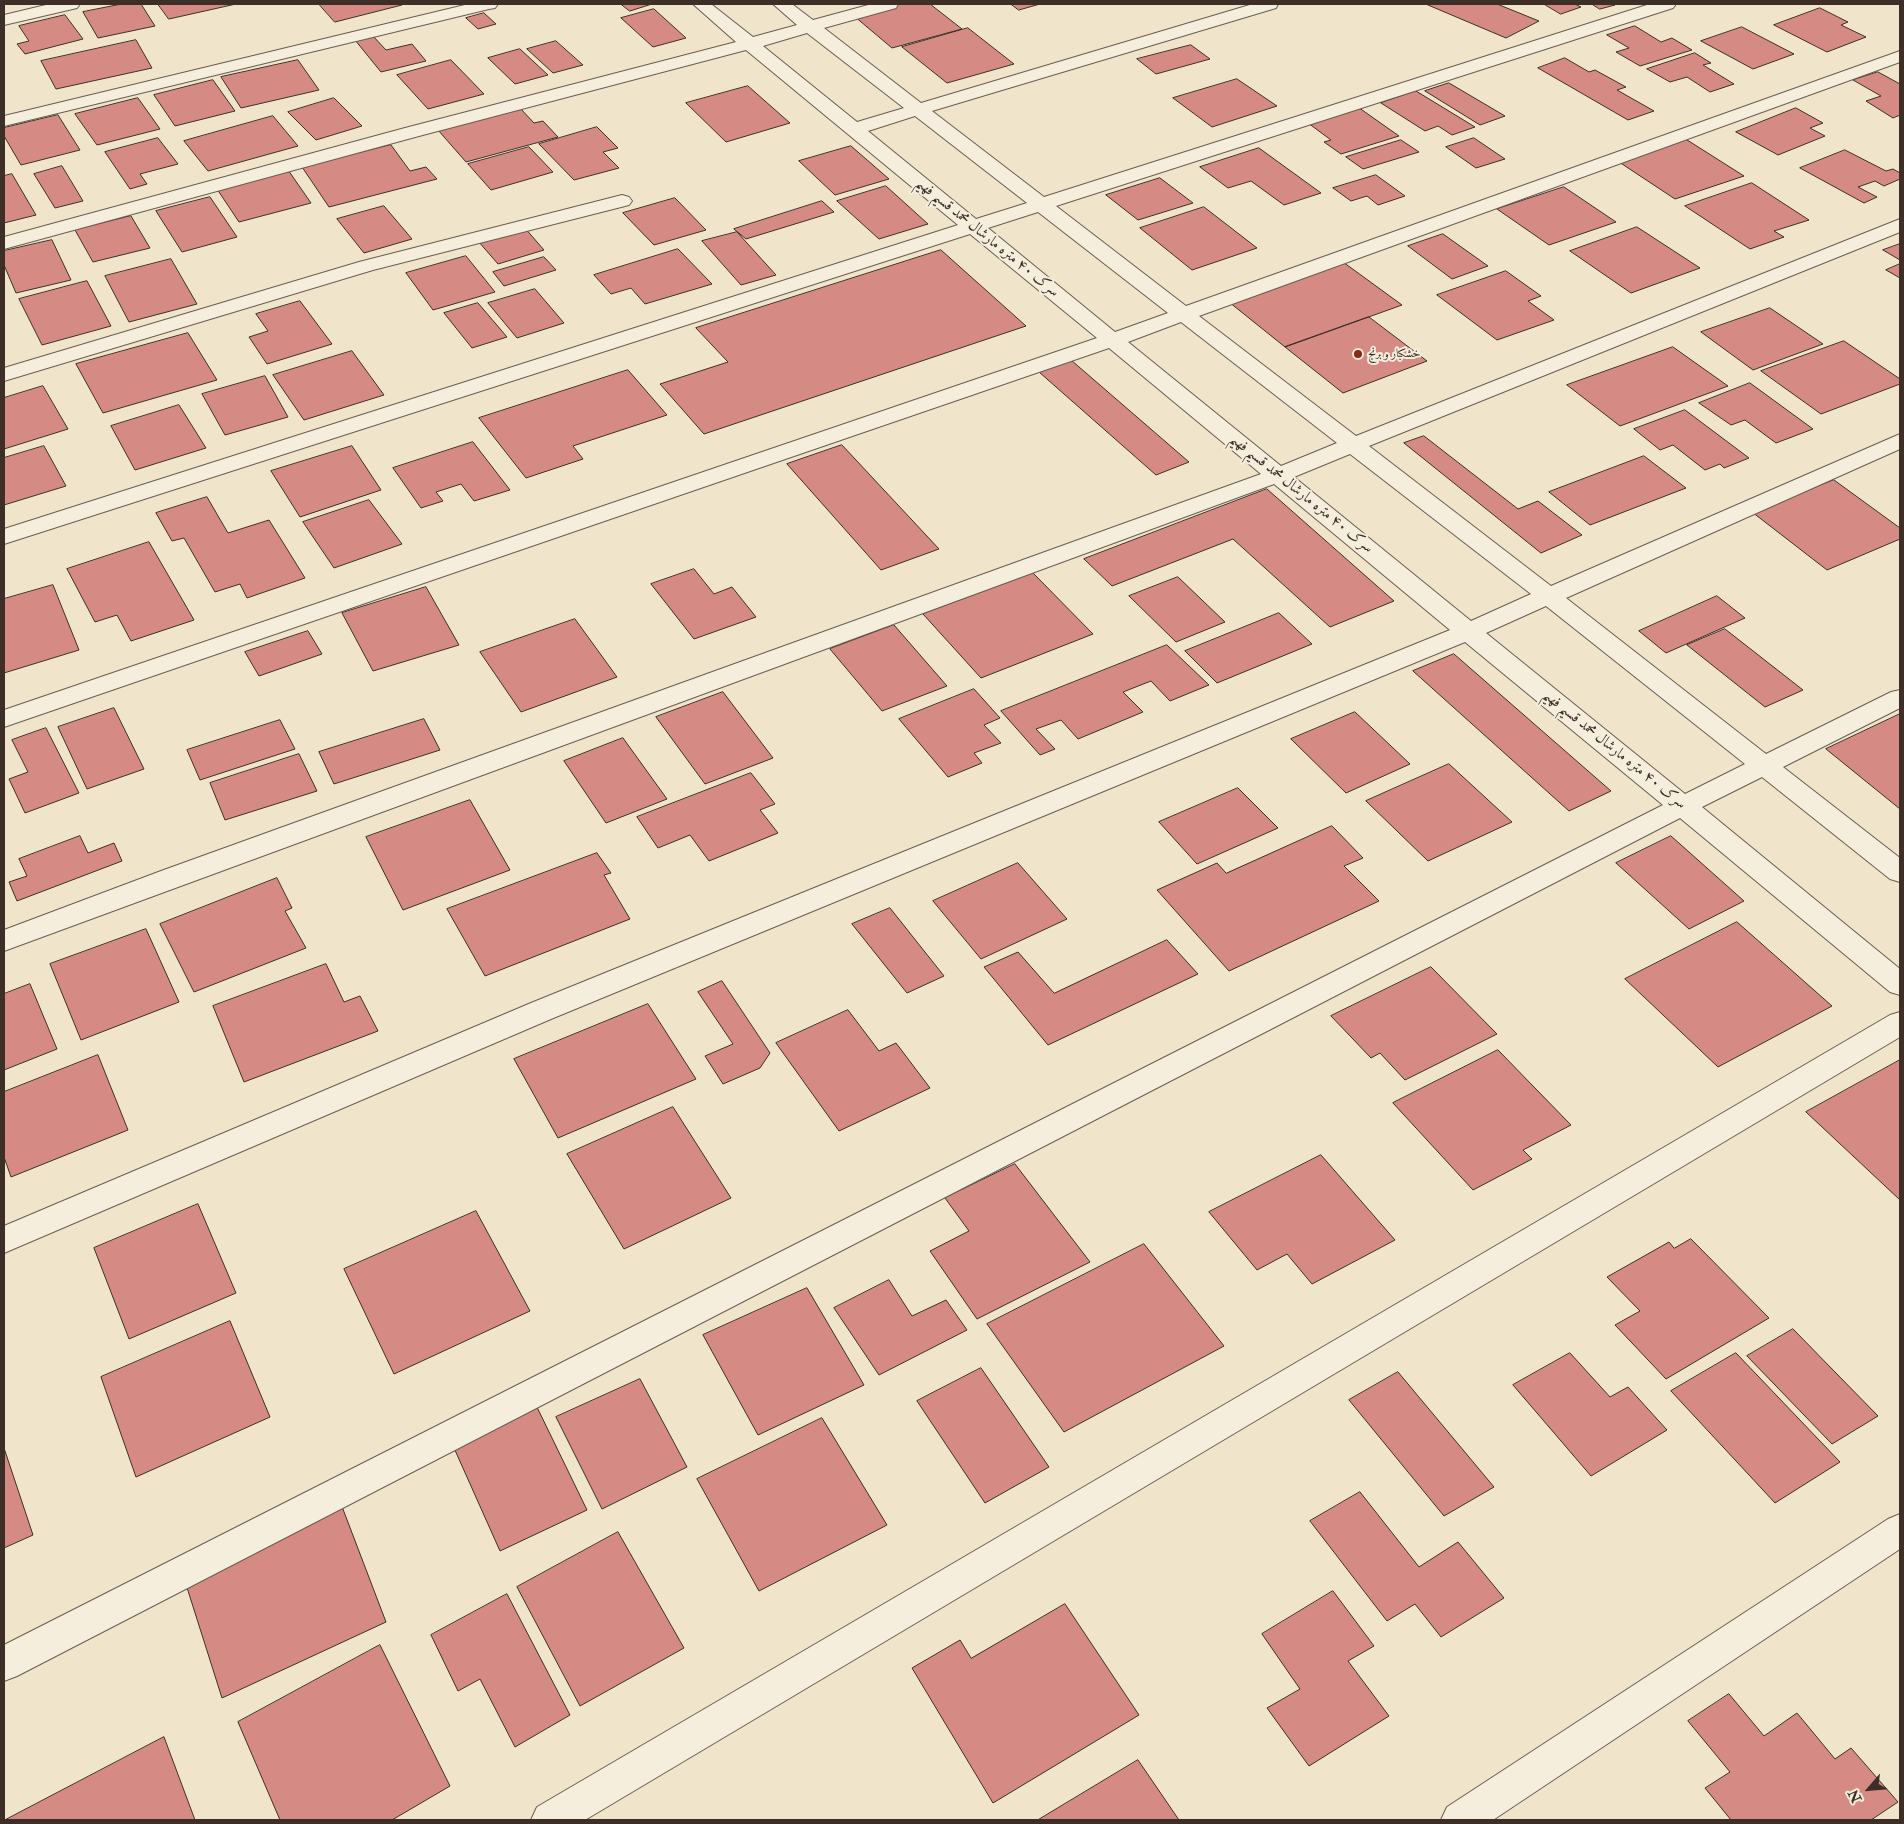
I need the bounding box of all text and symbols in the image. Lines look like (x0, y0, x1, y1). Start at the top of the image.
street label: سرک ۴۰ متره مارشال محمد قسیم فهیم (912, 174, 1062, 302)
place label: خشکبار و برنج (1368, 347, 1421, 361)
marker: خشکبار و برنج (1352, 348, 1364, 360)
street label: سرک ۴۰ متره مارشال محمد قسیم فهیم (1226, 430, 1376, 558)
street label: سرک ۴۰ متره مارشال محمد قسیم فهیم (1539, 686, 1689, 814)
north arrow (1844, 1764, 1894, 1814)
text: N (1845, 1787, 1866, 1805)

